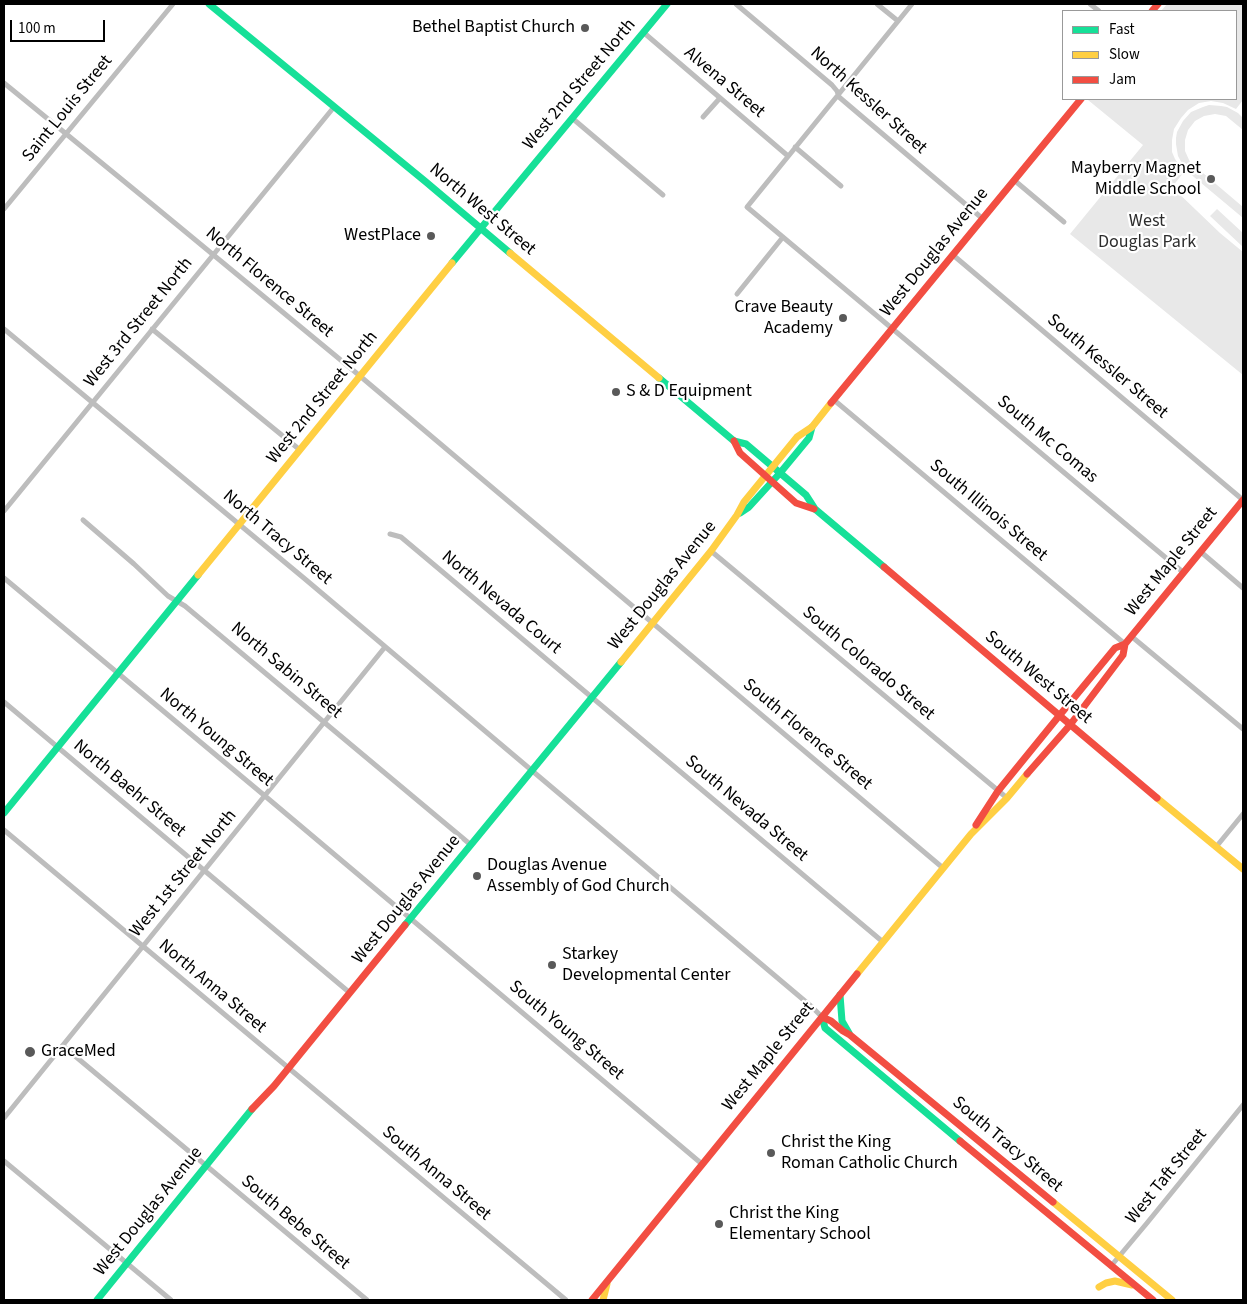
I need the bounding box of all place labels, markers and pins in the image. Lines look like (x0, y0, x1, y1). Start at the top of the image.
place label: Bethel Baptist Church (412, 17, 575, 39)
marker: Bethel Baptist Church (579, 22, 591, 34)
place label: Mayberry Magnet Middle School (1071, 158, 1201, 200)
marker: Mayberry Magnet Middle School (1205, 173, 1217, 185)
place label: WestPlace (344, 225, 421, 247)
marker: WestPlace (425, 230, 437, 242)
place label: Crave Beauty Academy (734, 297, 833, 340)
marker: Crave Beauty Academy (837, 312, 849, 324)
place label: S & D Equipment (626, 381, 752, 403)
marker: S & D Equipment (610, 386, 622, 398)
place label: Douglas Avenue Assembly of God Church (487, 855, 670, 898)
marker: Douglas Avenue Assembly of God Church (471, 870, 483, 882)
place label: Starkey Developmental Center (562, 944, 730, 986)
marker: Starkey Developmental Center (546, 959, 558, 971)
place label: GraceMed (41, 1041, 116, 1063)
marker: GraceMed (23, 1045, 37, 1059)
place label: Christ the King Roman Catholic Church (781, 1132, 958, 1174)
marker: Christ the King Roman Catholic Church (765, 1147, 777, 1159)
place label: Christ the King Elementary School (729, 1203, 871, 1246)
marker: Christ the King Elementary School (713, 1218, 725, 1230)

